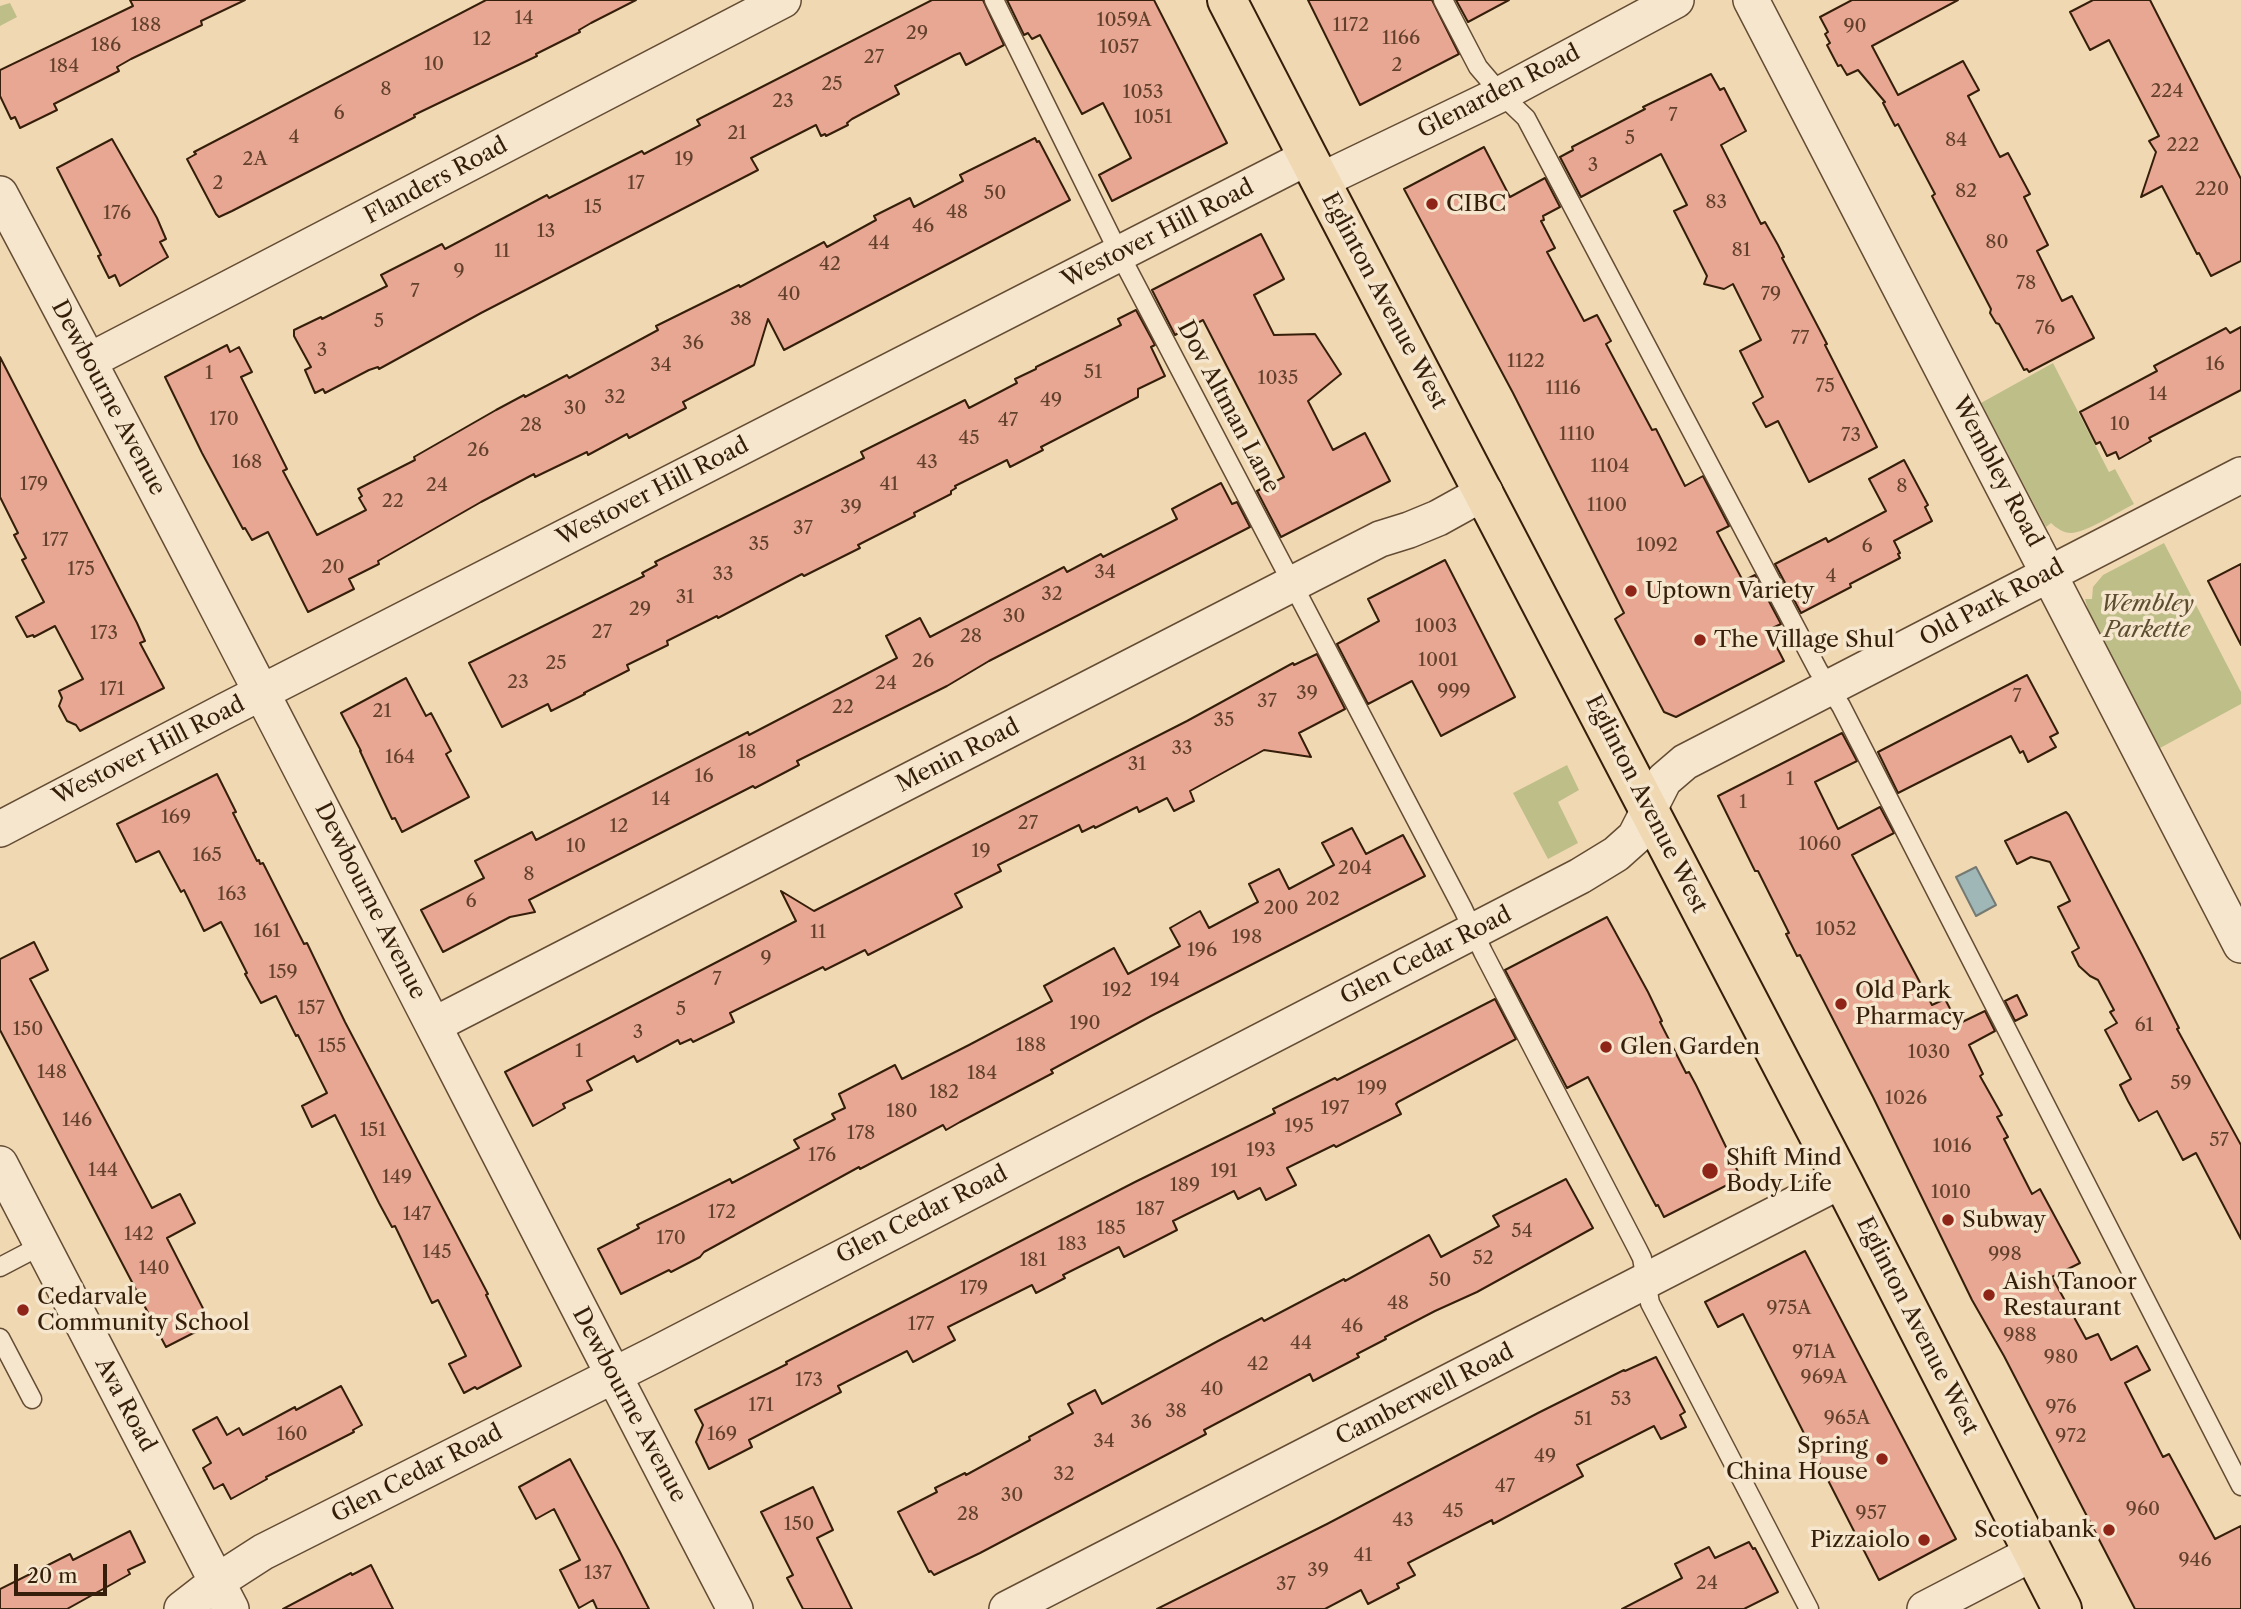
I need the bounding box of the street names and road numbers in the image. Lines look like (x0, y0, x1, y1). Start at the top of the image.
street label: Glenarden Road (1413, 39, 1585, 145)
street label: Flanders Road (360, 132, 512, 230)
street label: Westover Hill Road (1058, 174, 1258, 294)
street label: Eglinton Avenue West (1315, 188, 1453, 414)
street label: Dewbourne Avenue (45, 296, 171, 500)
street label: Dov Altman Lane (1171, 316, 1285, 498)
street label: Wembley Road (1946, 392, 2048, 552)
street label: Westover Hill Road (553, 432, 753, 552)
street label: Old Park Road (1915, 554, 2069, 652)
street label: Eglinton Avenue West (1579, 690, 1713, 918)
street label: Westover Hill Road (49, 691, 249, 811)
street label: Menin Road (892, 713, 1024, 799)
street label: Dewbourne Avenue (308, 798, 432, 1004)
street label: Glen Cedar Road (1336, 901, 1516, 1011)
street label: Glen Cedar Road (832, 1160, 1012, 1270)
street label: Eglinton Avenue West (1850, 1212, 1984, 1440)
street label: Dewbourne Avenue (566, 1303, 692, 1507)
street label: Camberwell Road (1332, 1338, 1518, 1452)
street label: Ava Road (89, 1353, 161, 1457)
street label: Glen Cedar Road (327, 1419, 507, 1529)

